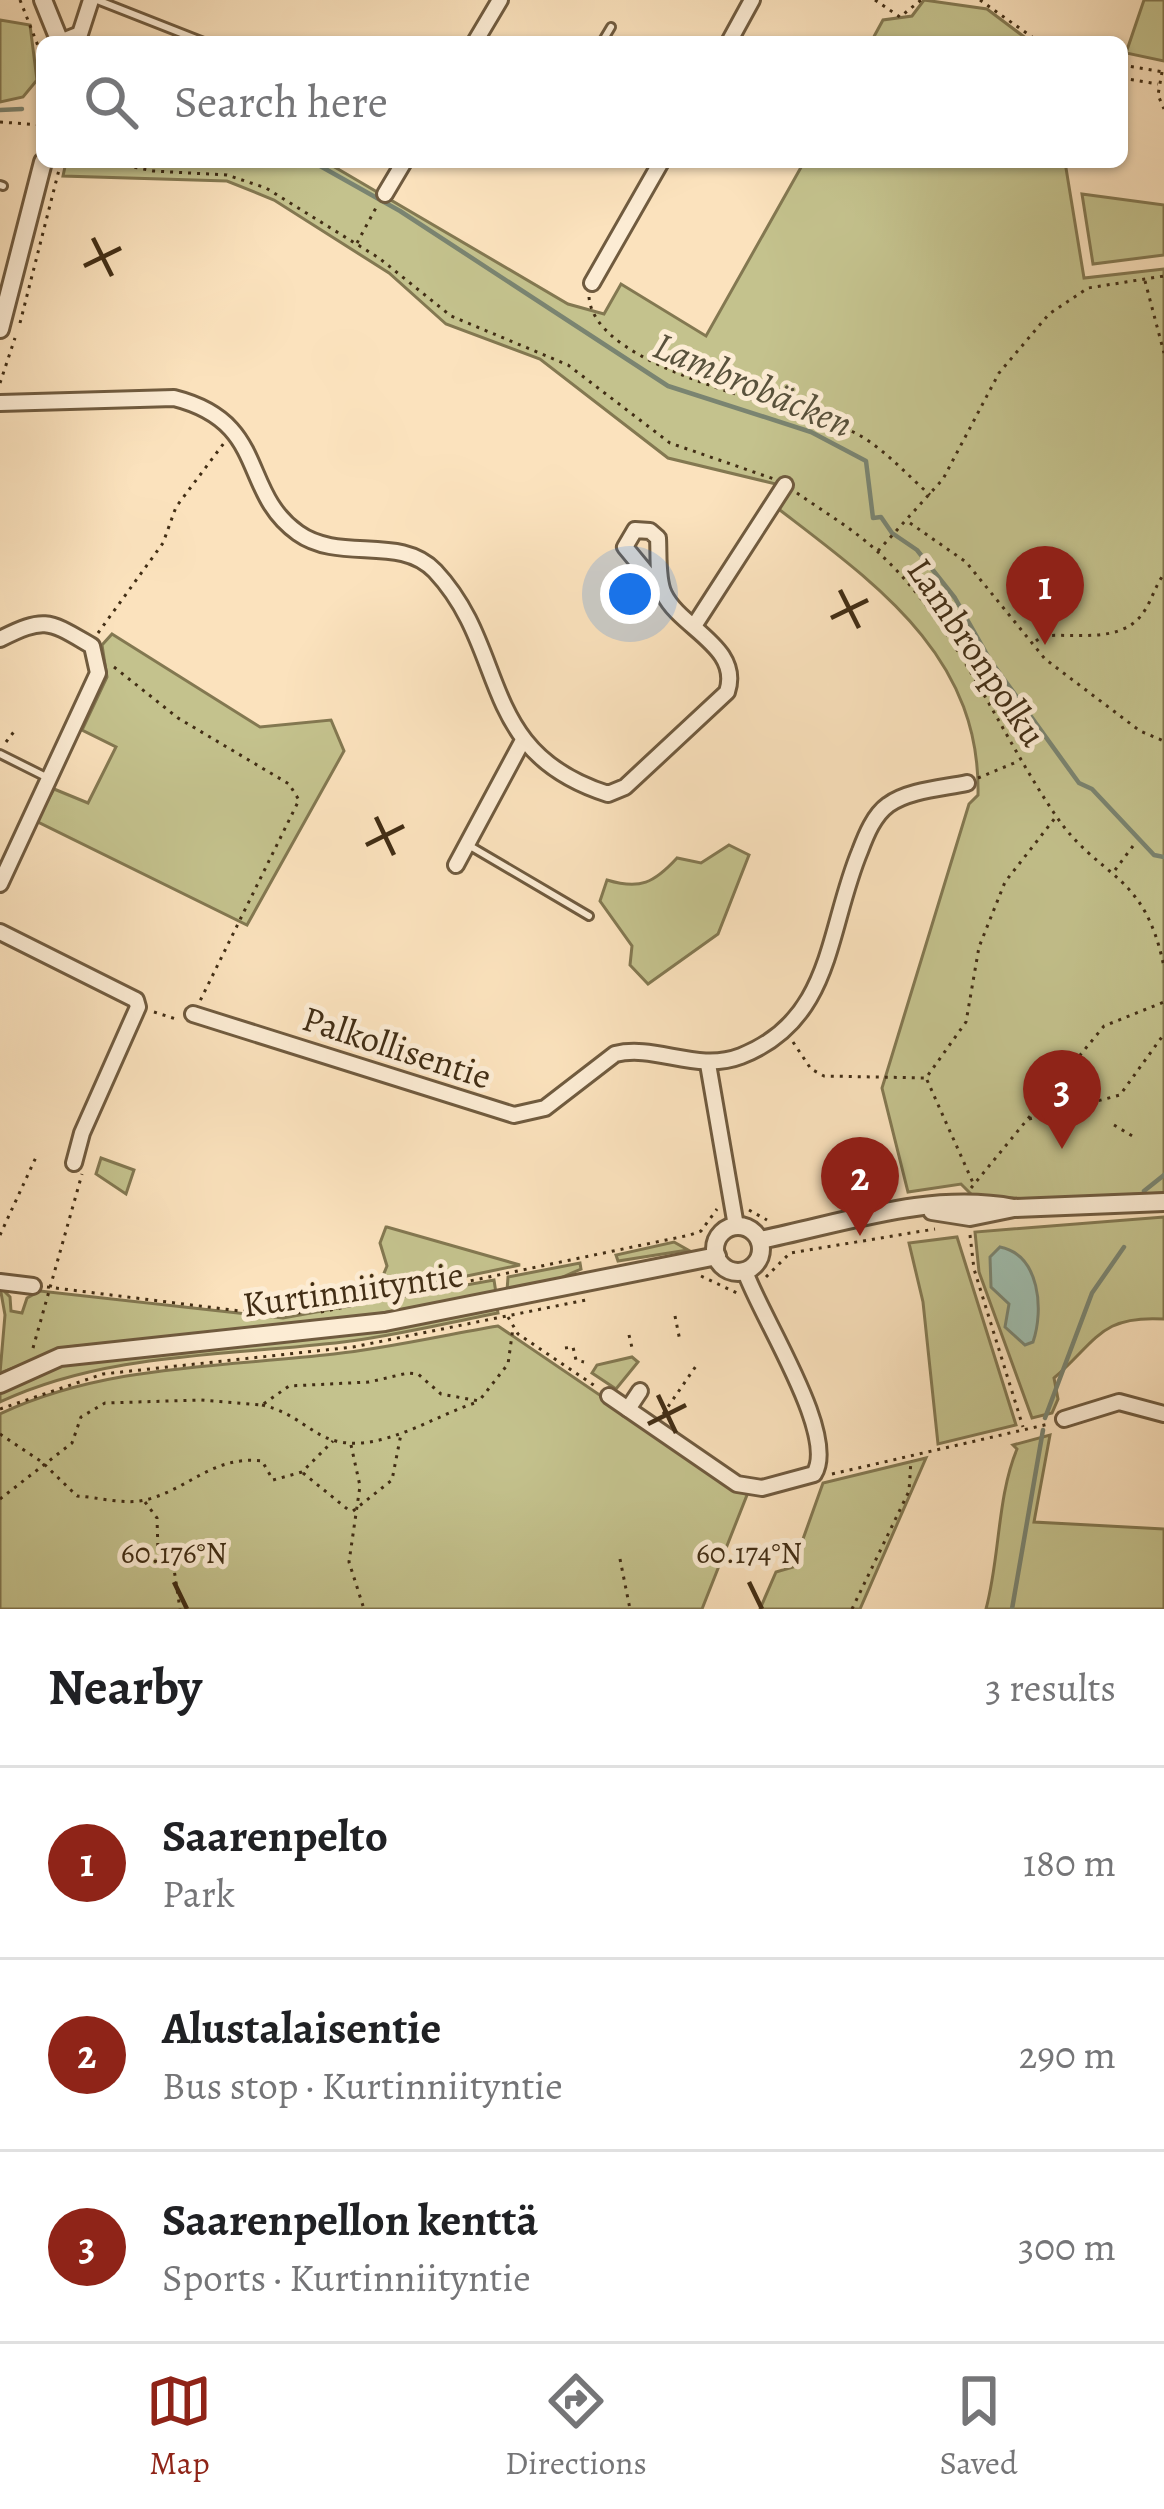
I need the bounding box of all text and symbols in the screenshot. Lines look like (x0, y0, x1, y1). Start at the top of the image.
search box (36, 36, 1128, 168)
icon: search (78, 69, 144, 135)
text: Search here (174, 71, 388, 133)
water label: Lambrobäcken (645, 318, 861, 450)
pin: 1 (1006, 546, 1084, 645)
street label: Lambronpolku (896, 548, 1058, 756)
your location (600, 564, 660, 624)
street label: Palkollisentie (296, 993, 498, 1101)
pin: 3 (1023, 1050, 1101, 1149)
pin: 2 (821, 1137, 899, 1236)
street label: Kurtinniityntie (239, 1249, 467, 1329)
text: 60.176°N (121, 1533, 227, 1573)
text: 60.174°N (696, 1533, 802, 1573)
text: Nearby (48, 1652, 202, 1722)
text: 3 results (985, 1661, 1116, 1714)
text: Saarenpelto (162, 1805, 388, 1867)
text: 1 (80, 1836, 94, 1889)
text: 180 m (1023, 1836, 1116, 1889)
text: Park (162, 1867, 235, 1920)
text: Alustalaisentie (162, 1997, 441, 2059)
text: 2 (78, 2028, 96, 2081)
text: 290 m (1019, 2028, 1116, 2081)
text: Bus stop · Kurtinniityntie (162, 2059, 563, 2112)
text: Saarenpellon kenttä (162, 2189, 538, 2251)
text: 3 (79, 2220, 95, 2273)
text: 300 m (1018, 2220, 1116, 2273)
text: Sports · Kurtinniityntie (162, 2251, 531, 2304)
tab: Map (146, 2368, 212, 2485)
tab: Directions (505, 2368, 647, 2485)
tab: Saved (939, 2368, 1018, 2485)

